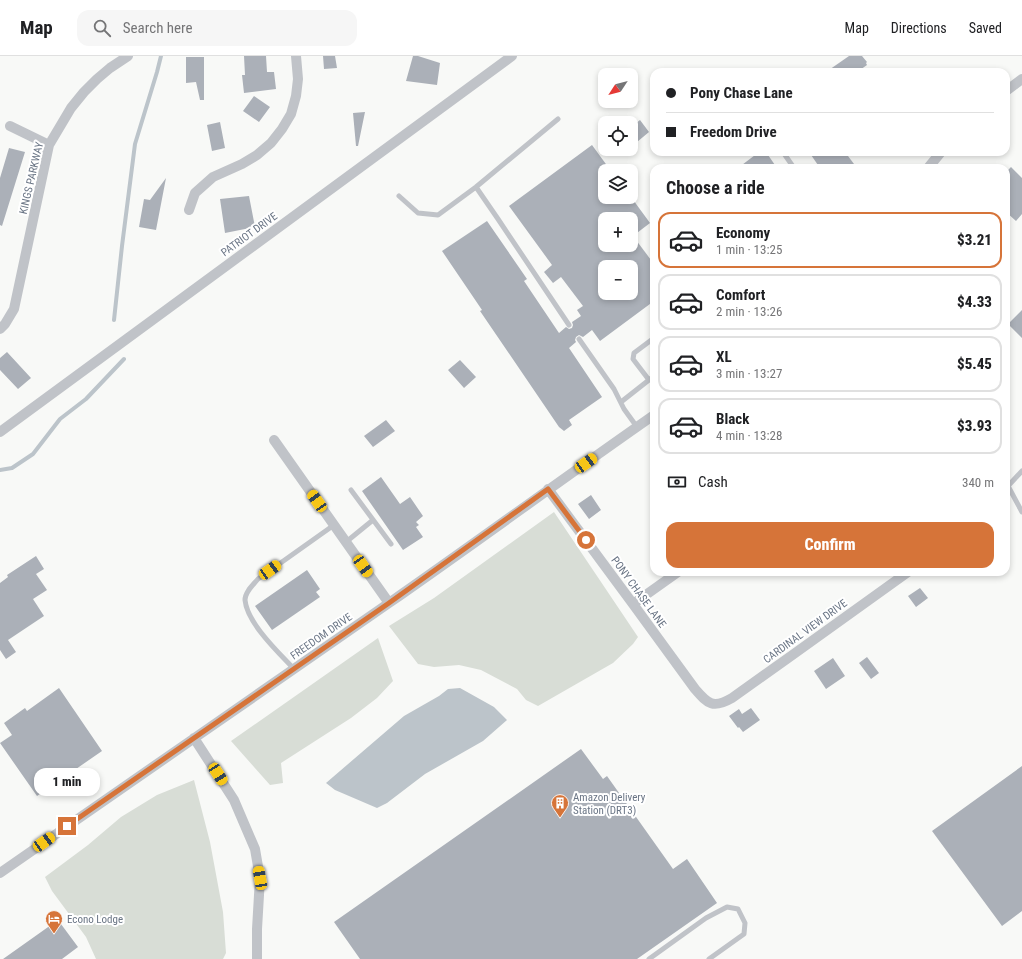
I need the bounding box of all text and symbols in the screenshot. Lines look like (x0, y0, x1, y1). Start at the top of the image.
search box (77, 10, 357, 46)
text: Map (20, 16, 53, 39)
icon: search (91, 17, 113, 39)
text: Search here (123, 19, 193, 37)
text: Map (845, 20, 869, 36)
text: Directions (891, 20, 947, 36)
text: Saved (969, 20, 1002, 36)
north arrow (598, 68, 638, 108)
map controls (598, 68, 638, 300)
text: Pony Chase Lane (690, 84, 793, 102)
button: locate (598, 116, 638, 156)
text: Freedom Drive (690, 123, 777, 141)
street label: KINGS PARKWAY (17, 141, 46, 215)
button: layers (598, 164, 638, 204)
text: Choose a ride (666, 177, 765, 198)
street label: PATRIOT DRIVE (219, 209, 280, 259)
button: + (598, 212, 638, 252)
icon: car (668, 222, 704, 258)
text: Economy (716, 224, 770, 242)
text: $3.21 (957, 231, 992, 249)
text: 1 min · 13:25 (716, 242, 782, 257)
button: − (598, 260, 638, 300)
icon: car (668, 284, 704, 320)
text: Comfort (716, 286, 765, 304)
text: $4.33 (957, 293, 992, 311)
text: 2 min · 13:26 (716, 304, 782, 319)
icon: car (668, 346, 704, 382)
text: XL (716, 348, 732, 366)
text: $5.45 (957, 355, 992, 373)
text: 3 min · 13:27 (716, 366, 782, 381)
icon: car (668, 408, 704, 444)
text: Black (716, 410, 749, 428)
text: $3.93 (957, 417, 992, 435)
text: 4 min · 13:28 (716, 428, 782, 443)
car (573, 451, 599, 475)
icon: cash (666, 471, 688, 493)
text: Cash (698, 473, 728, 491)
text: 340 m (962, 475, 994, 490)
car (305, 488, 329, 514)
button: Confirm (666, 522, 994, 568)
route start (577, 531, 595, 549)
car (351, 553, 375, 579)
street label: PONY CHASE LANE (608, 554, 669, 631)
car (257, 558, 283, 582)
street label: CARDINAL VIEW DRIVE (761, 596, 850, 666)
street label: FREEDOM DRIVE (288, 610, 355, 662)
car (206, 761, 230, 787)
callout: 1 min (34, 768, 100, 796)
text: 1 min (53, 774, 81, 789)
place label: Amazon Delivery Station (DRT3) (573, 791, 646, 817)
building icon: Amazon Delivery Station (DRT3) (550, 793, 570, 818)
route end (58, 817, 76, 835)
car (31, 830, 57, 854)
car (252, 865, 268, 891)
hotel icon: Econo Lodge (44, 909, 64, 934)
place label: Econo Lodge (67, 913, 123, 926)

